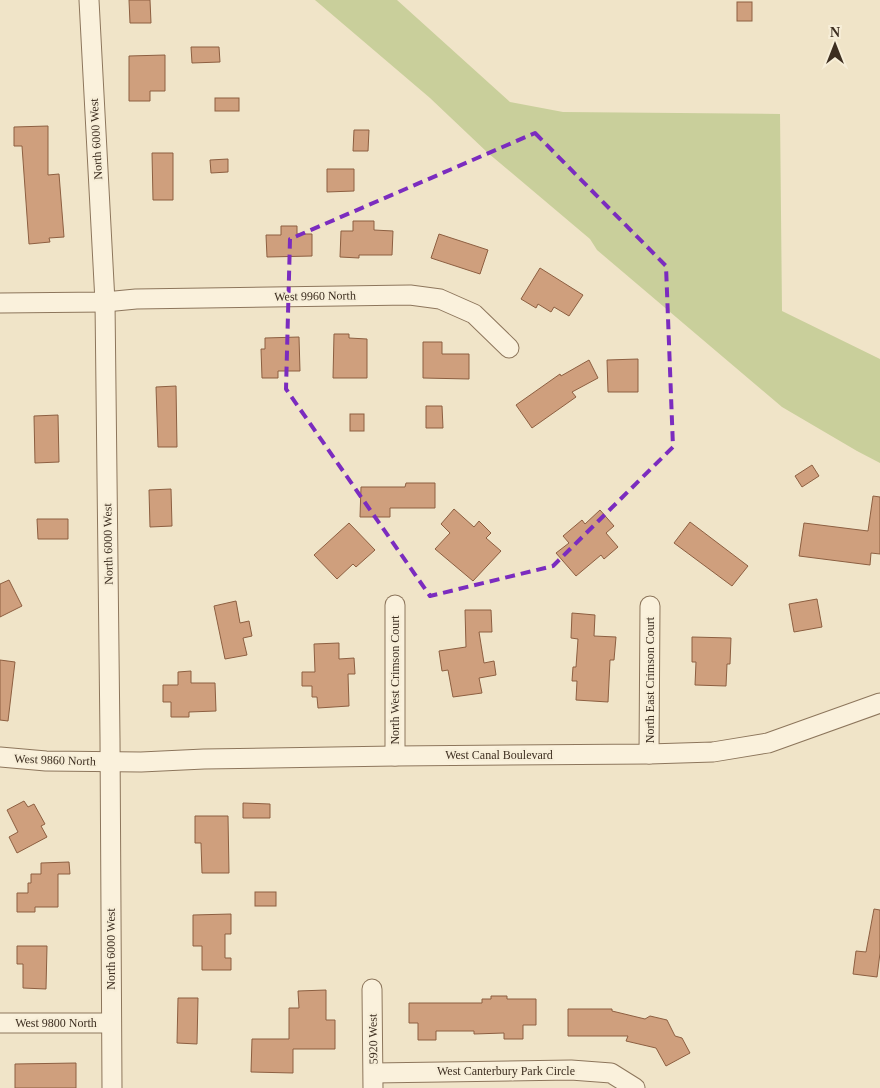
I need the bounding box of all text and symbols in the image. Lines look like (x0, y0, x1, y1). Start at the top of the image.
north arrow (810, 20, 860, 70)
text: N (830, 25, 840, 40)
street label: North 6000 West (87, 97, 105, 180)
street label: West 9960 North (274, 288, 356, 304)
street label: North 6000 West (100, 502, 116, 585)
street label: North West Crimson Court (388, 615, 402, 745)
street label: North East Crimson Court (643, 616, 657, 743)
street label: West Canal Boulevard (445, 748, 553, 762)
street label: West 9860 North (14, 752, 96, 768)
street label: North 6000 West (104, 908, 118, 990)
street label: 5920 West (366, 1013, 380, 1064)
street label: West 9800 North (15, 1016, 97, 1030)
street label: West Canterbury Park Circle (437, 1064, 575, 1078)

